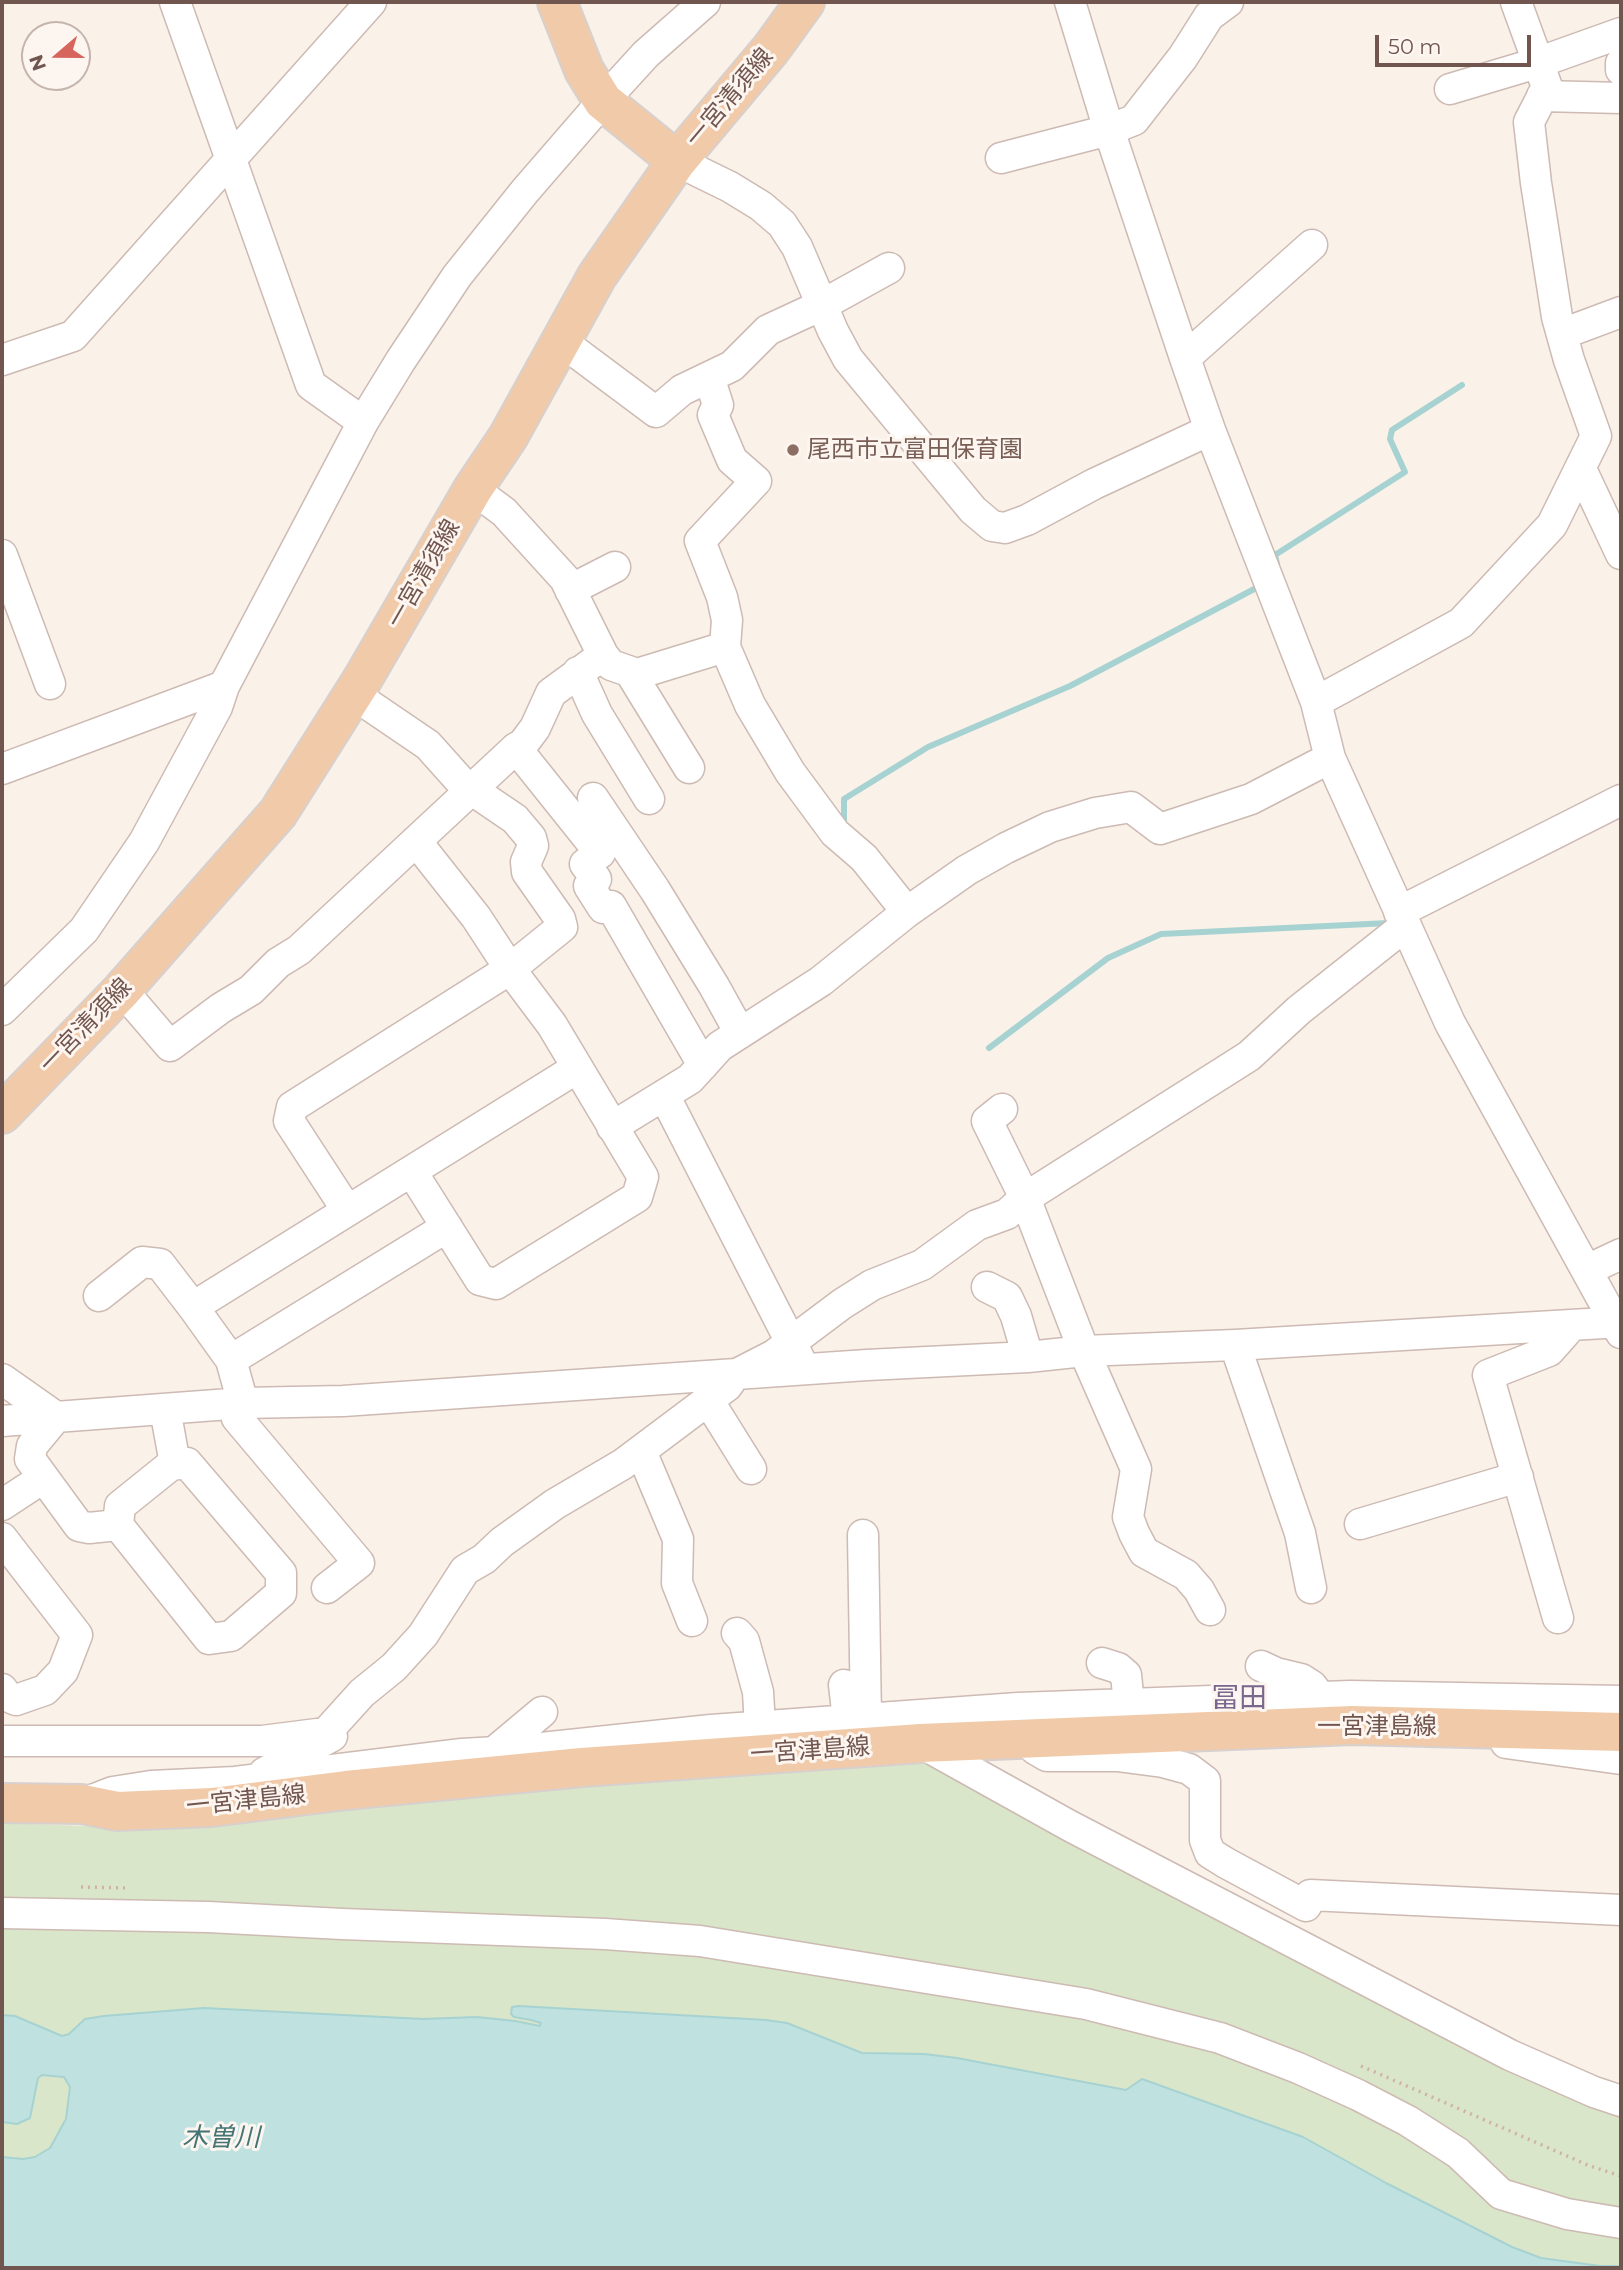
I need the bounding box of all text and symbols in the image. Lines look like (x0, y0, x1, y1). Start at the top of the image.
north arrow (21, 21, 91, 91)
scale bar (1378, 21, 1534, 65)
text: 50 m (1388, 34, 1442, 59)
street label: 一宮清須線 (680, 43, 780, 153)
text: N (24, 52, 51, 74)
place label: 尾西市立富田保育園 (807, 436, 1023, 464)
marker: 尾西市立富田保育園 (785, 442, 801, 458)
street label: 一宮清須線 (382, 515, 466, 633)
street label: 一宮清須線 (34, 973, 138, 1079)
district label: 冨田 (1211, 1682, 1267, 1716)
street label: 一宮津島線 (1317, 1713, 1437, 1741)
street label: 一宮津島線 (749, 1732, 871, 1770)
street label: 一宮津島線 (185, 1780, 307, 1822)
water label: 木曽川 (182, 2122, 260, 2154)

